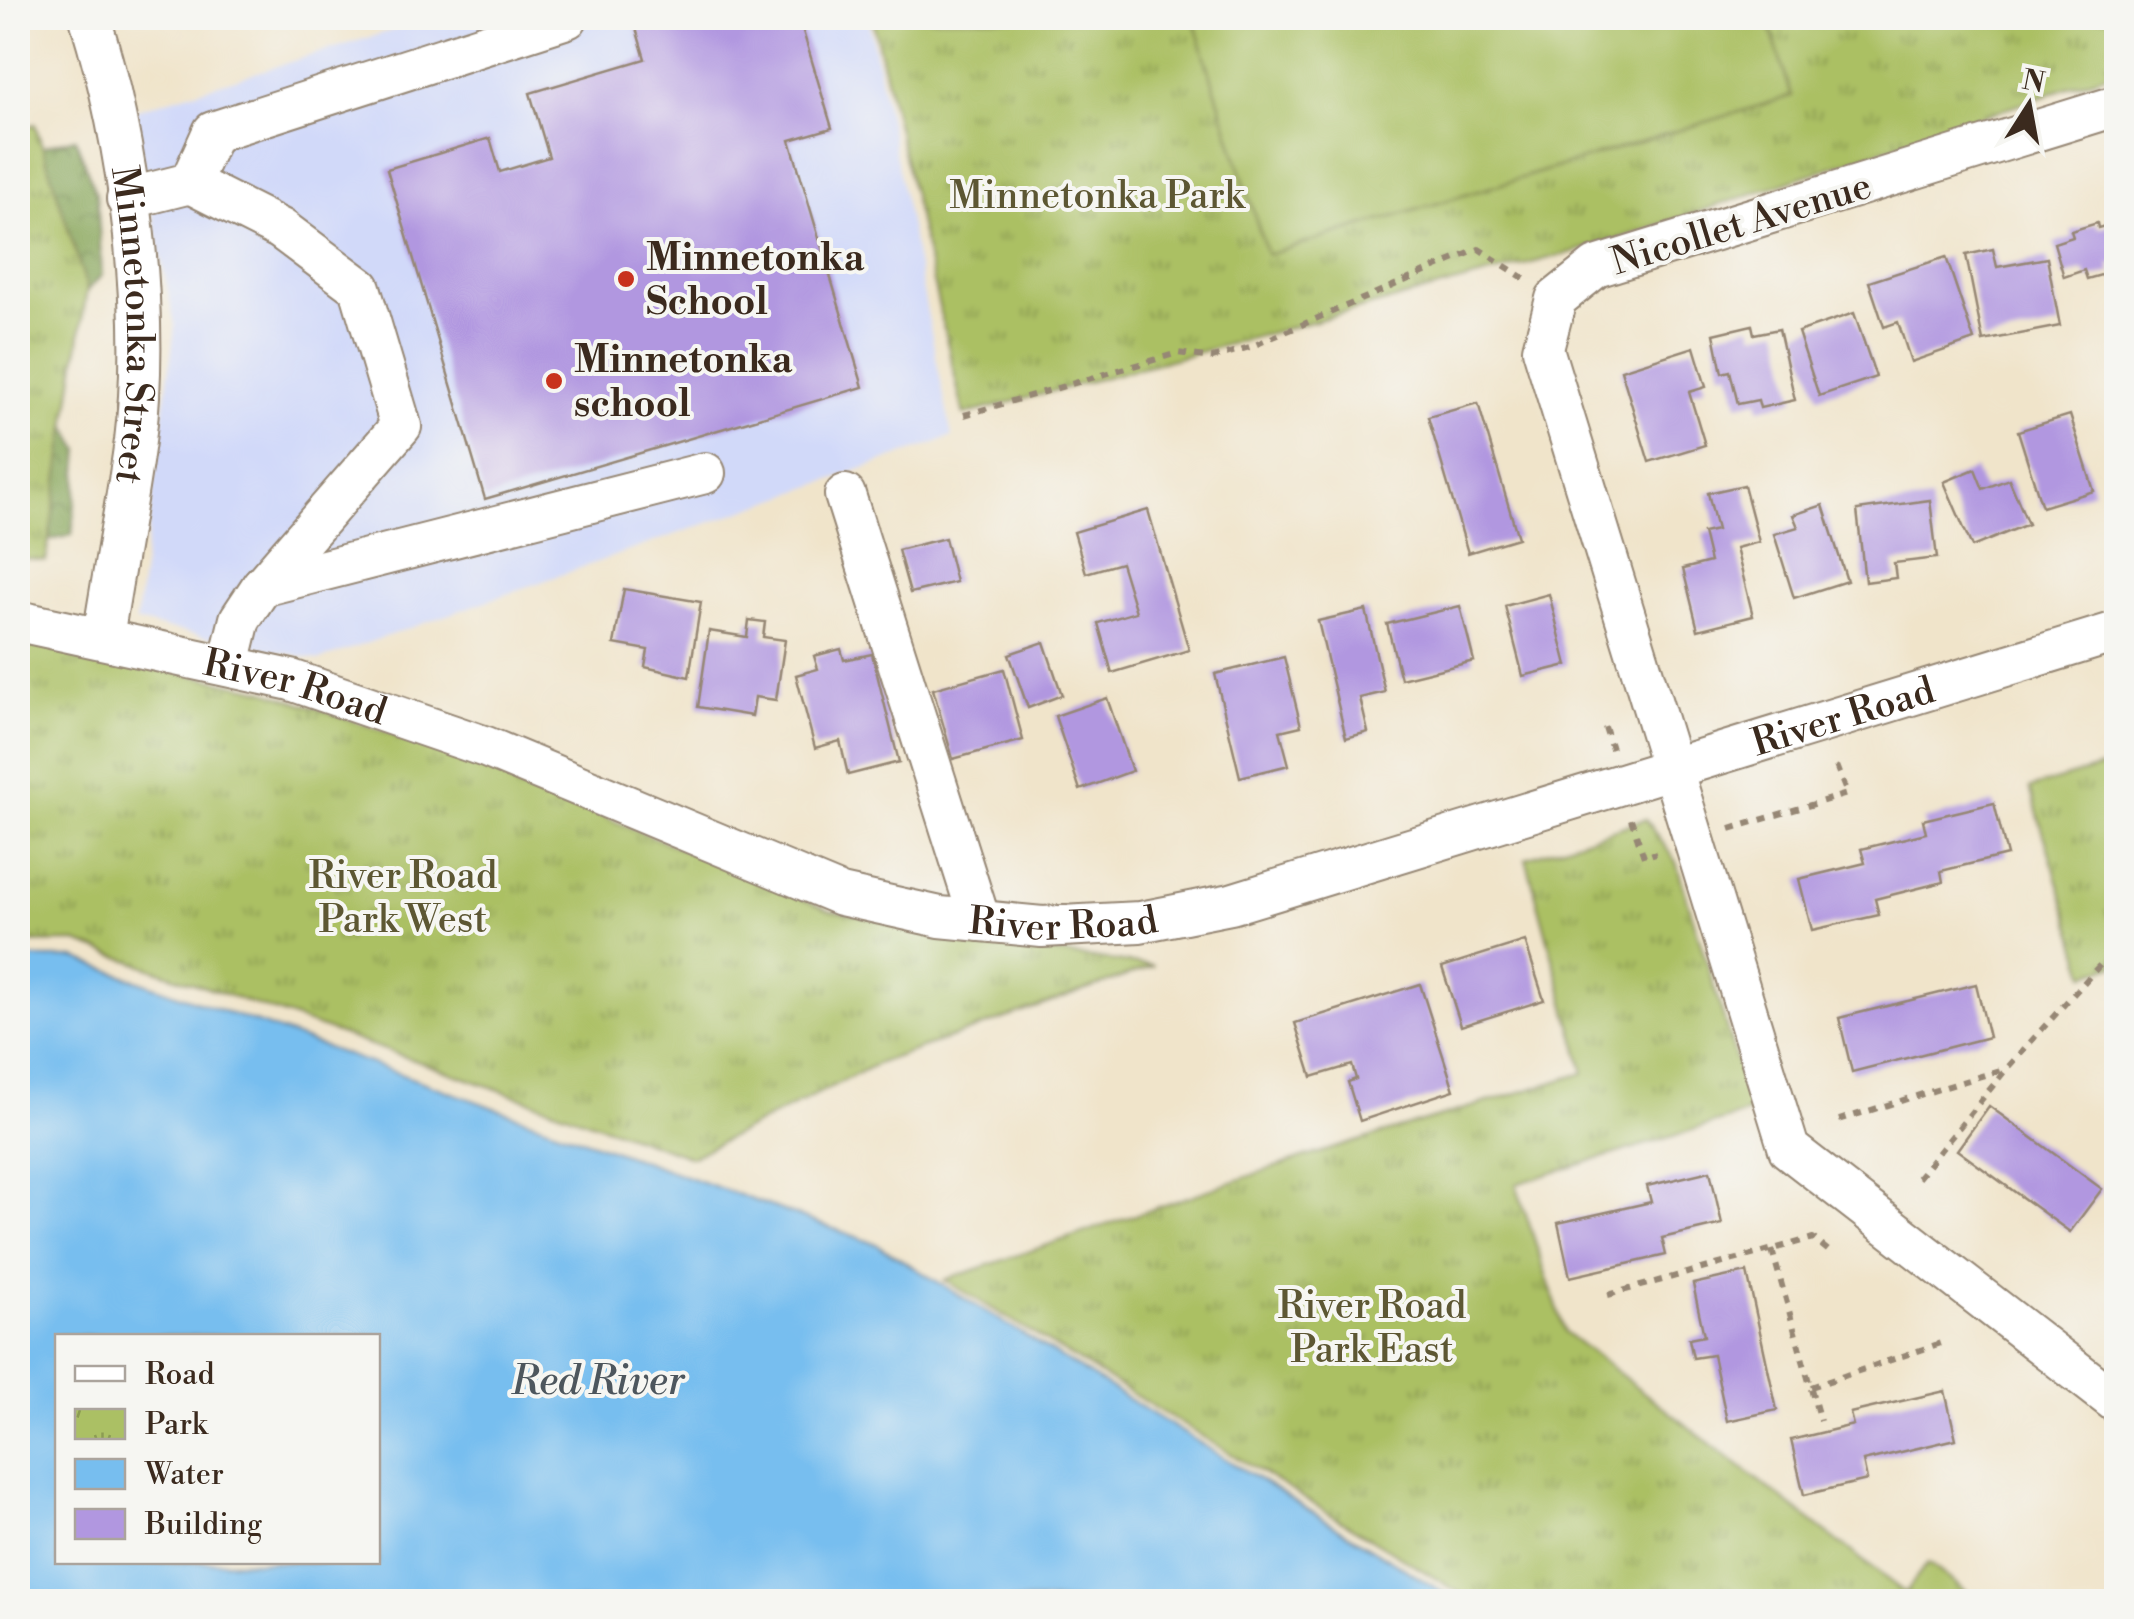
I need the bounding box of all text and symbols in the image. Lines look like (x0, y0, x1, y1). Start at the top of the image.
north arrow (1979, 55, 2079, 155)
text: N (2019, 63, 2048, 101)
street label: Minnetonka Street (100, 163, 162, 487)
street label: Nicollet Avenue (1606, 163, 1877, 286)
park label: Minnetonka Park (950, 173, 1247, 220)
place label: Minnetonka School (646, 235, 865, 326)
marker: Minnetonka School (615, 268, 637, 290)
place label: Minnetonka school (574, 337, 793, 428)
marker: Minnetonka school (543, 370, 565, 392)
street label: River Road (199, 640, 393, 736)
street label: River Road (1746, 667, 1941, 768)
park label: River Road Park West (309, 853, 498, 944)
street label: River Road (967, 897, 1162, 952)
park label: River Road Park East (1278, 1283, 1467, 1374)
legend (55, 1334, 380, 1564)
text: Road (145, 1356, 215, 1394)
water label: Red River (510, 1357, 686, 1407)
text: Park (145, 1406, 209, 1444)
text: Water (144, 1456, 224, 1494)
text: Building (144, 1506, 263, 1544)

